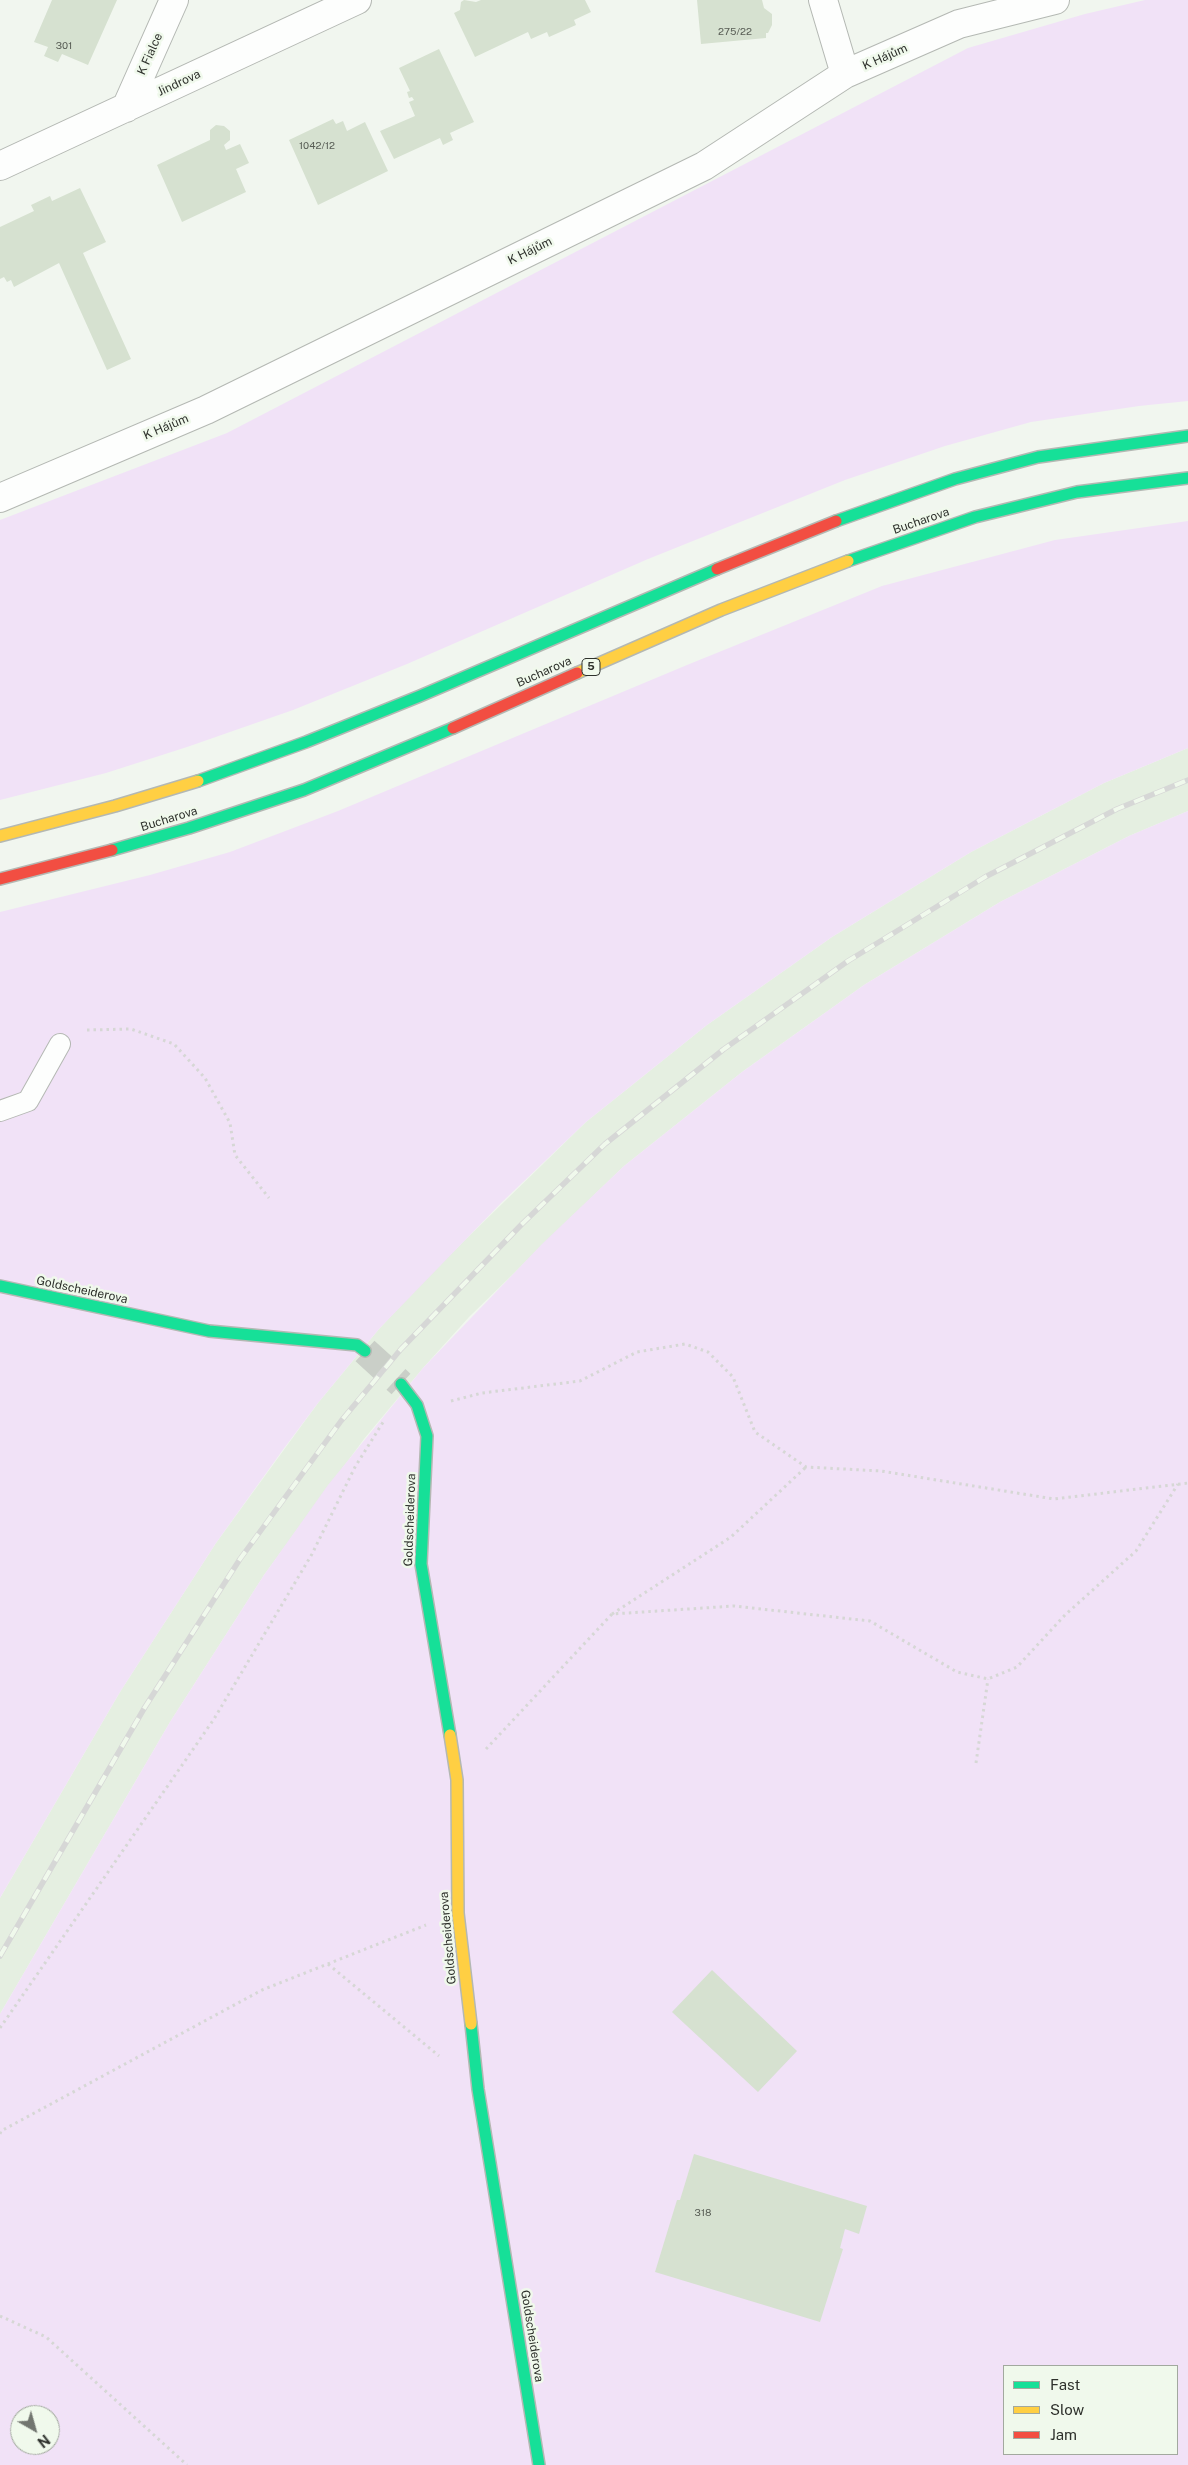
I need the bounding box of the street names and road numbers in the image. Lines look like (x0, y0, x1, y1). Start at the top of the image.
street label: K Fialce (134, 31, 166, 77)
street label: K Hájům (860, 41, 910, 73)
street label: Jindrova (155, 67, 203, 99)
street label: K Hájům (506, 234, 554, 268)
street label: K Hájům (141, 411, 191, 443)
street label: Bucharova (891, 505, 951, 537)
street label: Bucharova (514, 653, 574, 691)
road number: 5 (582, 659, 600, 676)
street label: Bucharova (139, 804, 199, 834)
street label: Goldscheiderova (35, 1273, 129, 1307)
street label: Goldscheiderova (401, 1473, 419, 1567)
street label: Goldscheiderova (437, 1891, 459, 1985)
street label: Goldscheiderova (518, 2289, 546, 2383)

